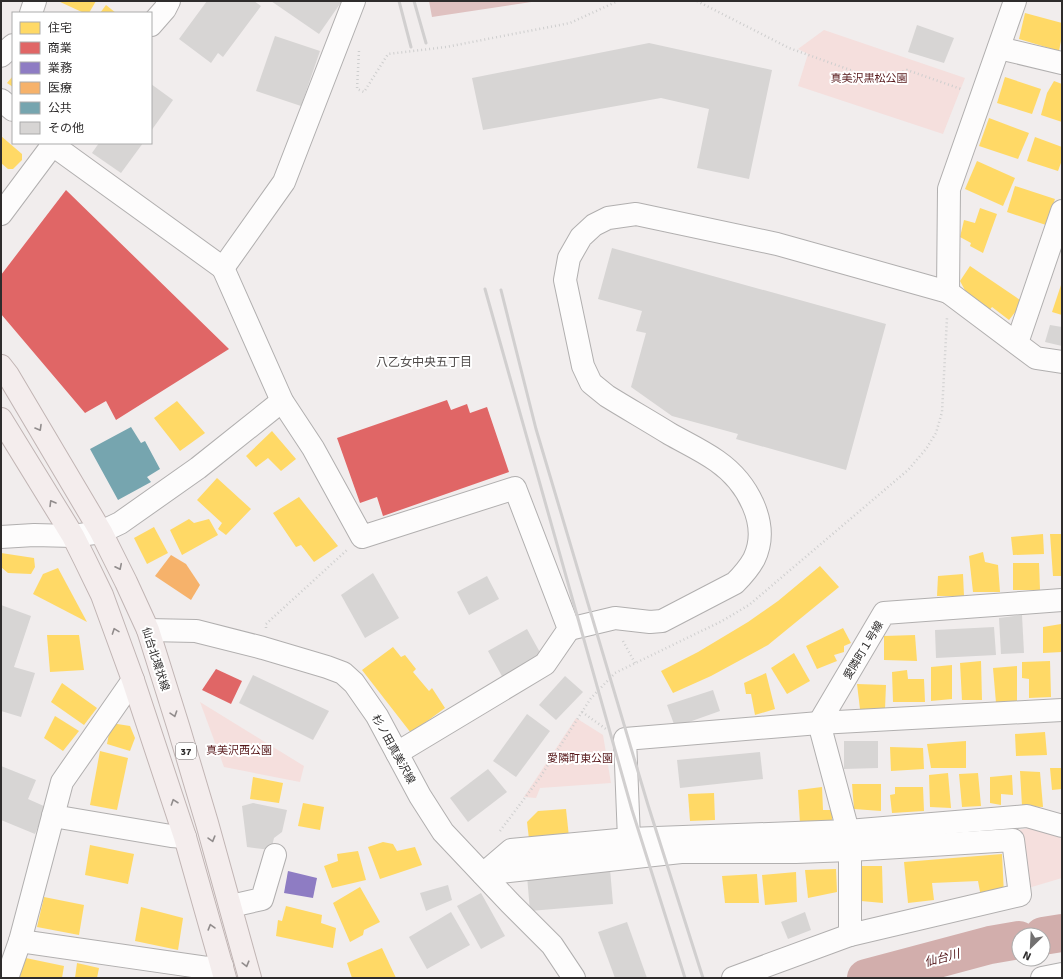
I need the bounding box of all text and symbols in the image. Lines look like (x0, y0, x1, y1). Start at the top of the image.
legend (12, 12, 152, 144)
text: 住宅 (48, 21, 72, 36)
text: 商業 (48, 41, 72, 56)
text: 業務 (48, 61, 72, 76)
park label: 真美沢黒松公園 (831, 72, 908, 85)
text: 医療 (48, 81, 72, 96)
text: 公共 (48, 101, 72, 116)
text: その他 (48, 121, 84, 136)
district label: 八乙女中央五丁目 (376, 355, 472, 370)
one-way arrow (35, 424, 42, 431)
one-way arrow (50, 500, 57, 507)
one-way arrow (114, 562, 122, 570)
street label: 愛隣町１号線 (841, 619, 886, 682)
street label: 仙台北環状線 (139, 626, 172, 693)
one-way arrow (111, 628, 119, 635)
one-way arrow (170, 711, 178, 718)
street label: 杉ノ田真美沢線 (369, 712, 418, 786)
road number: 37 (176, 743, 196, 759)
park label: 真美沢西公園 (206, 744, 272, 757)
park label: 愛隣町東公園 (547, 752, 613, 765)
one-way arrow (170, 799, 179, 806)
one-way arrow (207, 836, 215, 842)
one-way arrow (207, 924, 215, 930)
north arrow (1011, 927, 1051, 967)
water label: 仙台川 (923, 946, 963, 970)
text: N (1021, 948, 1033, 963)
one-way arrow (241, 961, 250, 968)

